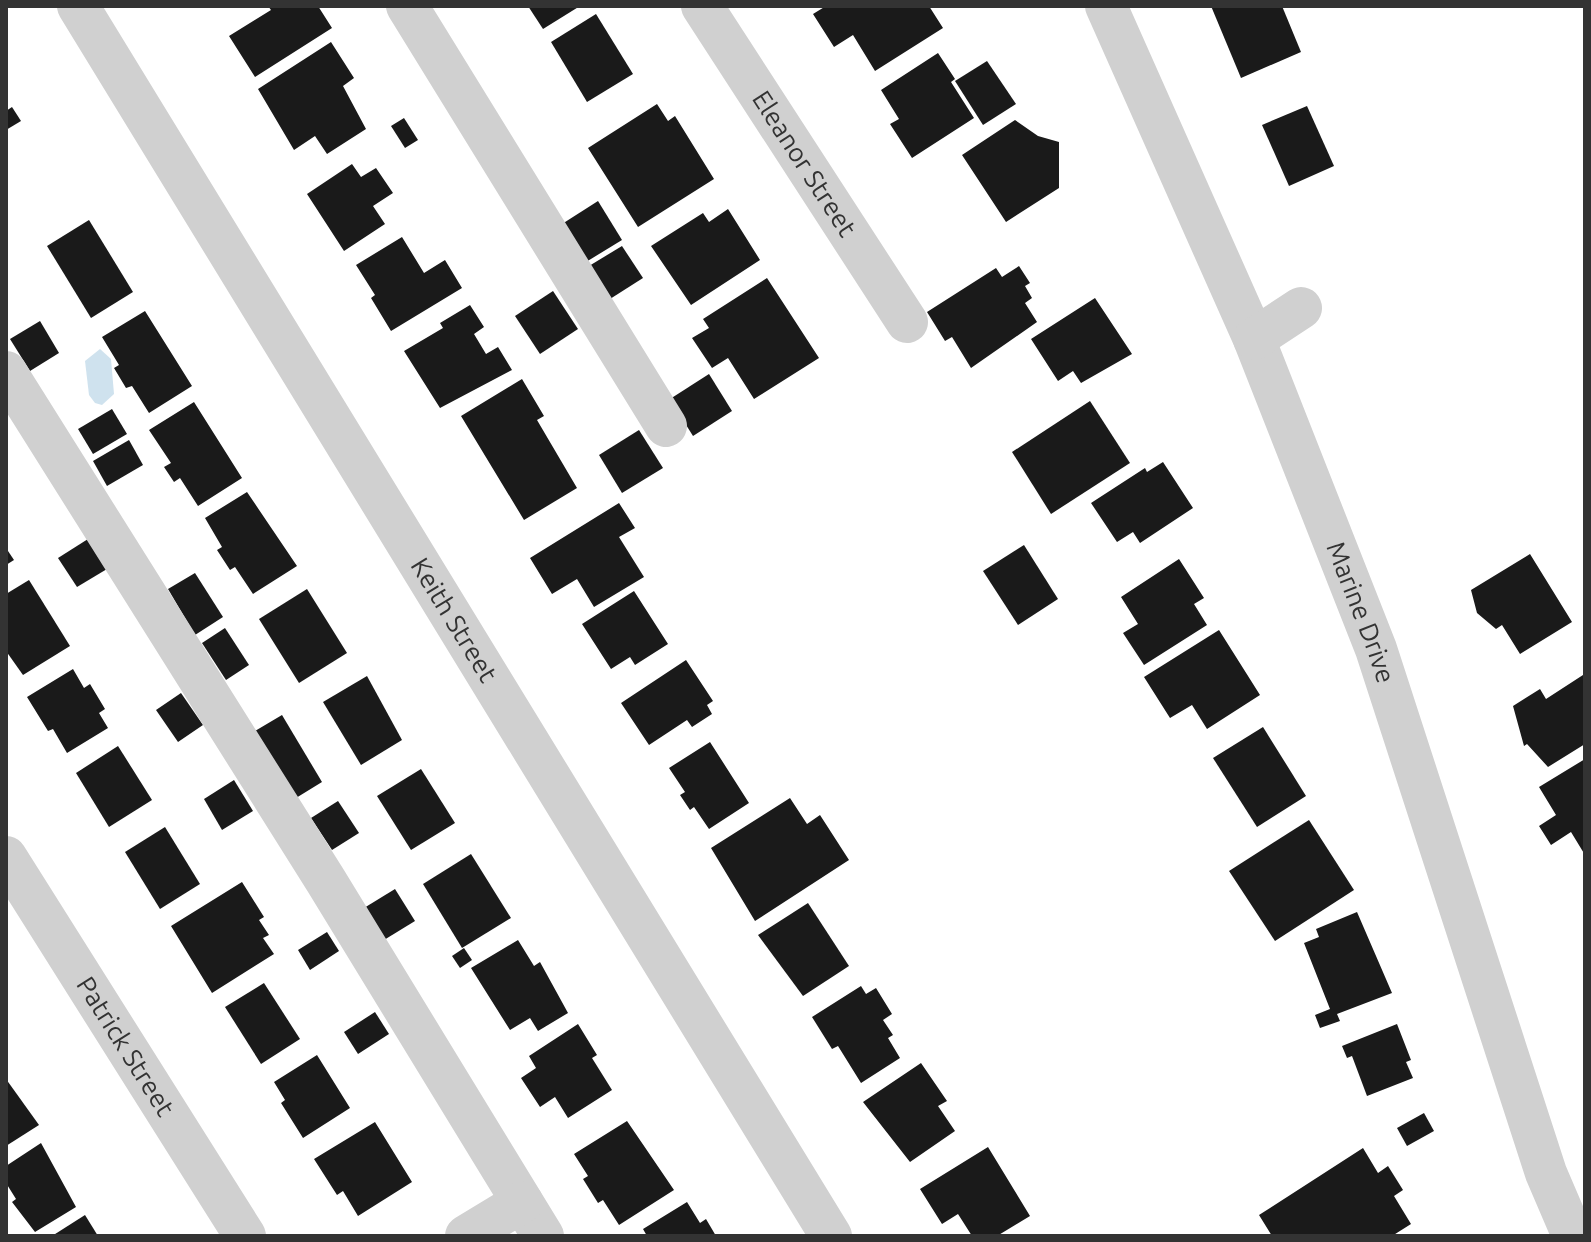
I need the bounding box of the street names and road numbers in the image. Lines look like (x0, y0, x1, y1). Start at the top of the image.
street label: Eleanor Street (747, 85, 863, 242)
street label: Marine Drive (1321, 537, 1401, 686)
street label: Keith Street (405, 553, 503, 687)
street label: Patrick Street (71, 971, 181, 1121)

